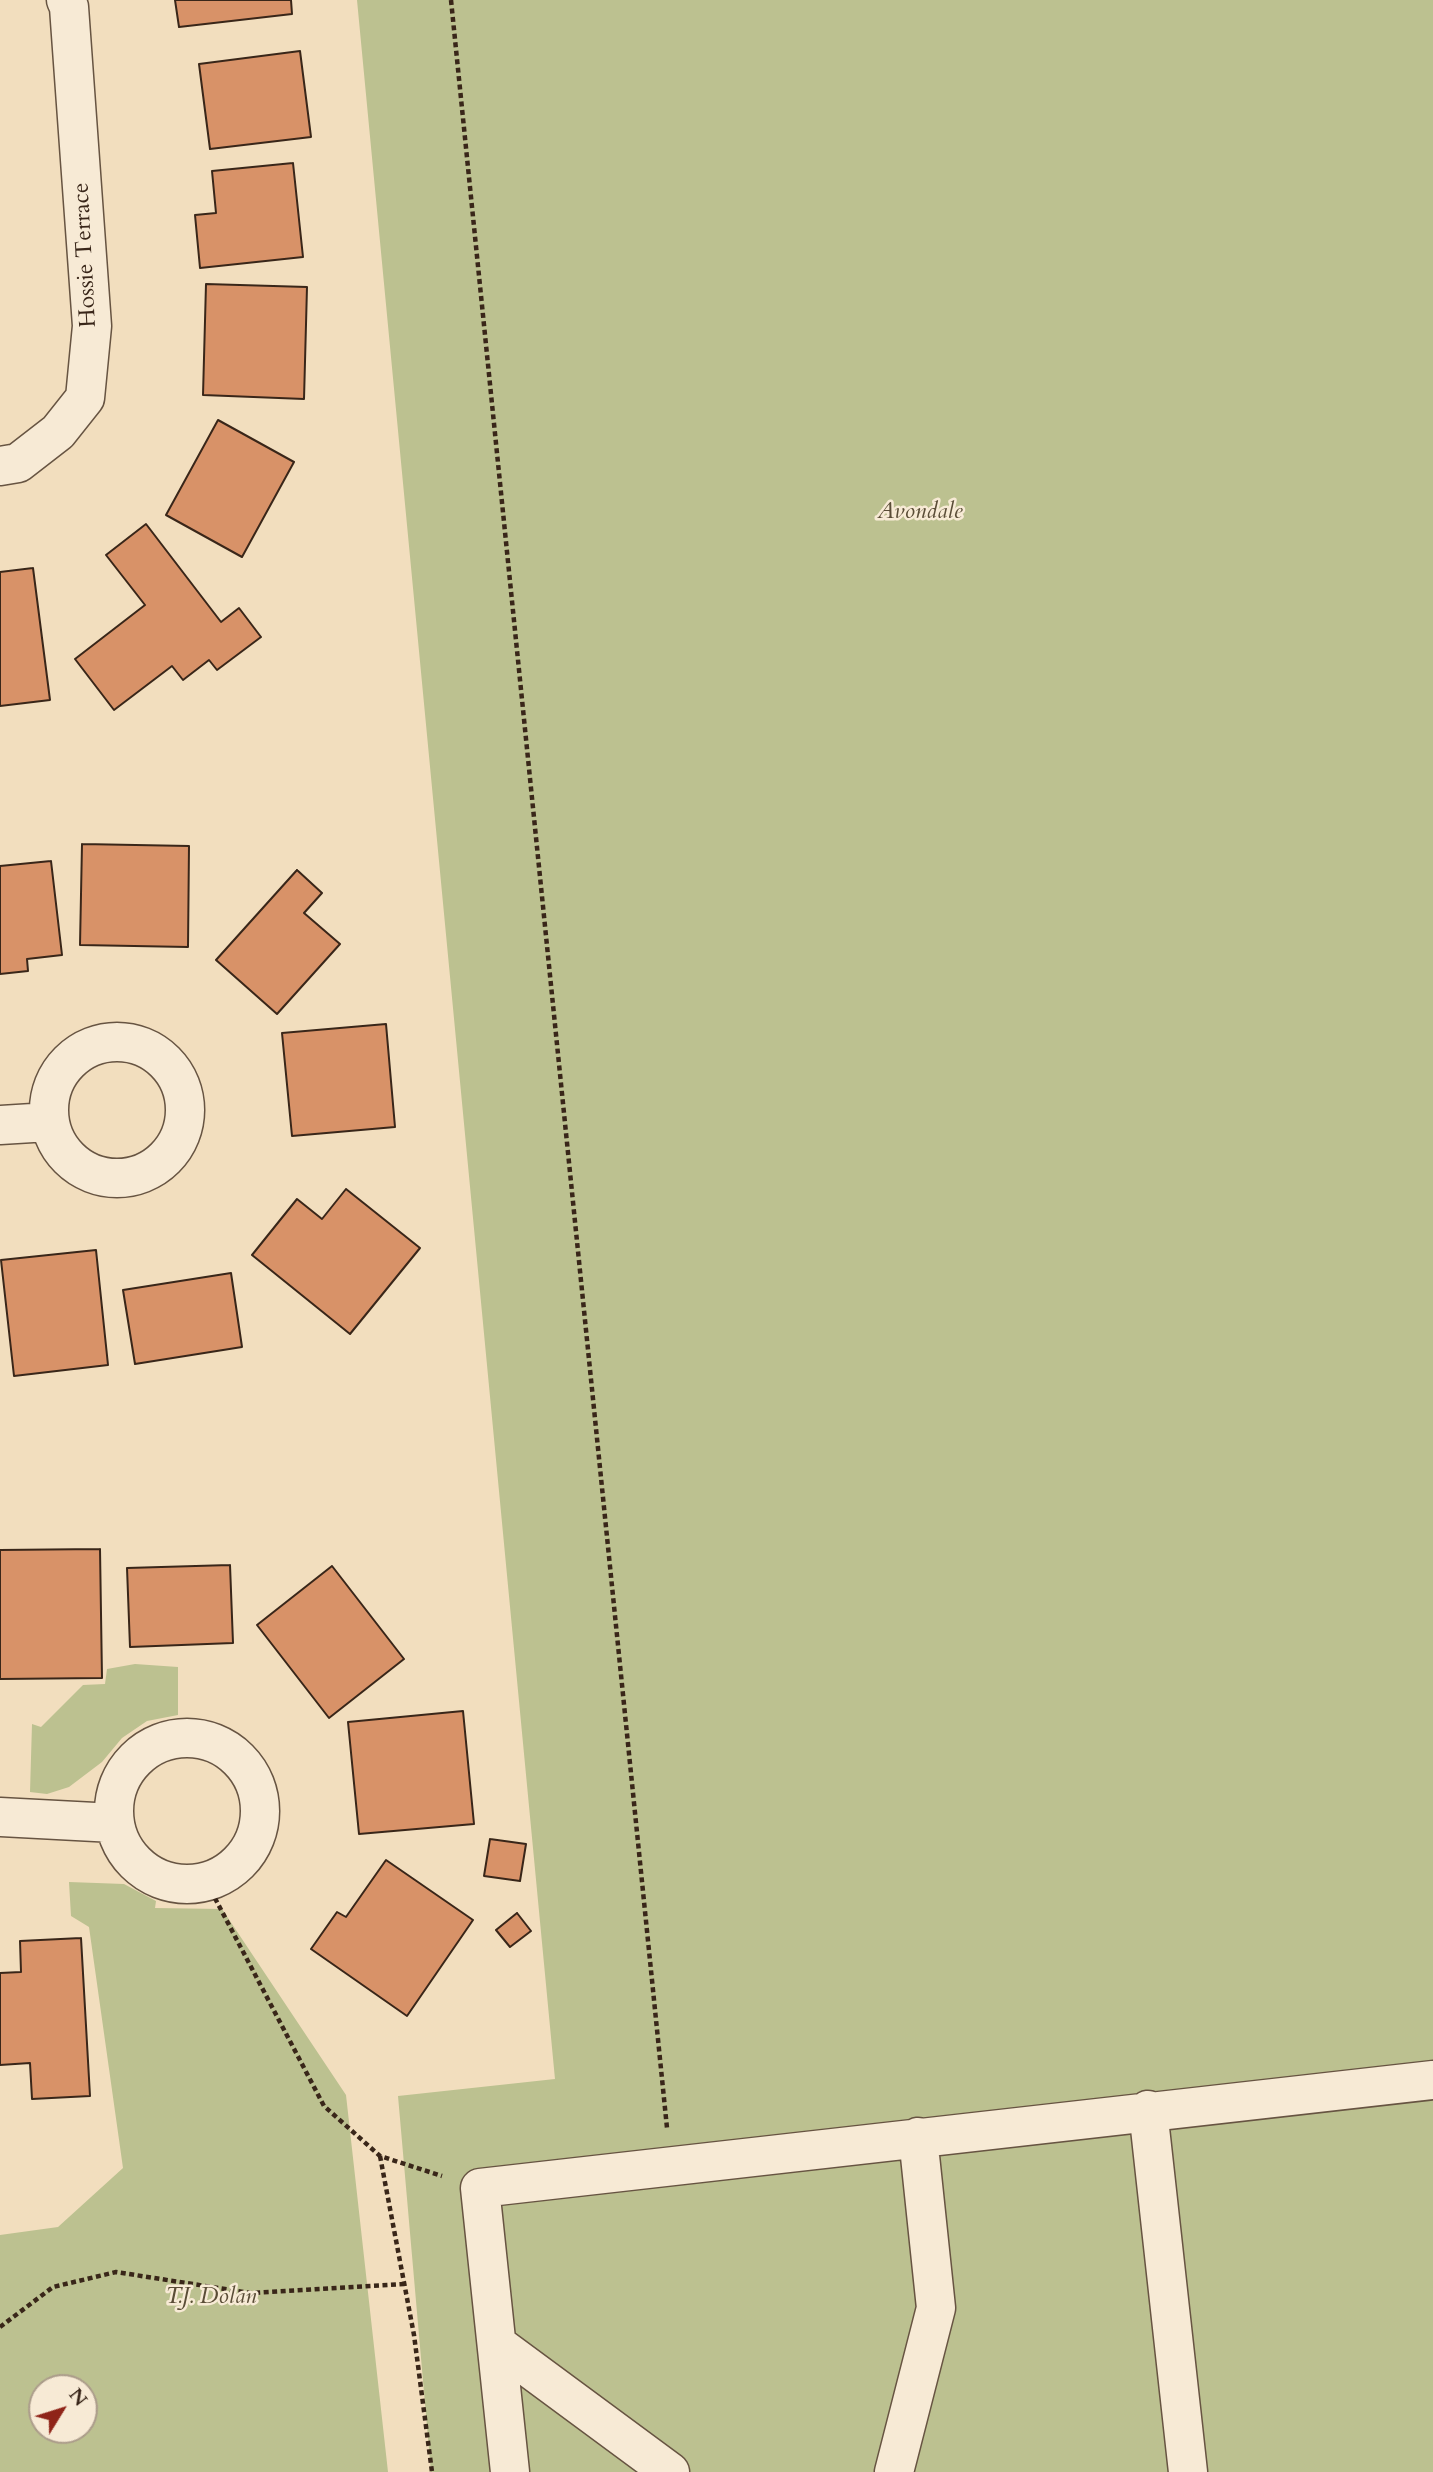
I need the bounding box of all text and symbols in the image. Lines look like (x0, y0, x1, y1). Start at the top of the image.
street label: Hossie Terrace (68, 182, 104, 328)
park label: Avondale (877, 499, 963, 527)
park label: T.J. Dolan (166, 2284, 256, 2312)
north arrow (28, 2374, 98, 2444)
text: N (63, 2383, 93, 2412)

